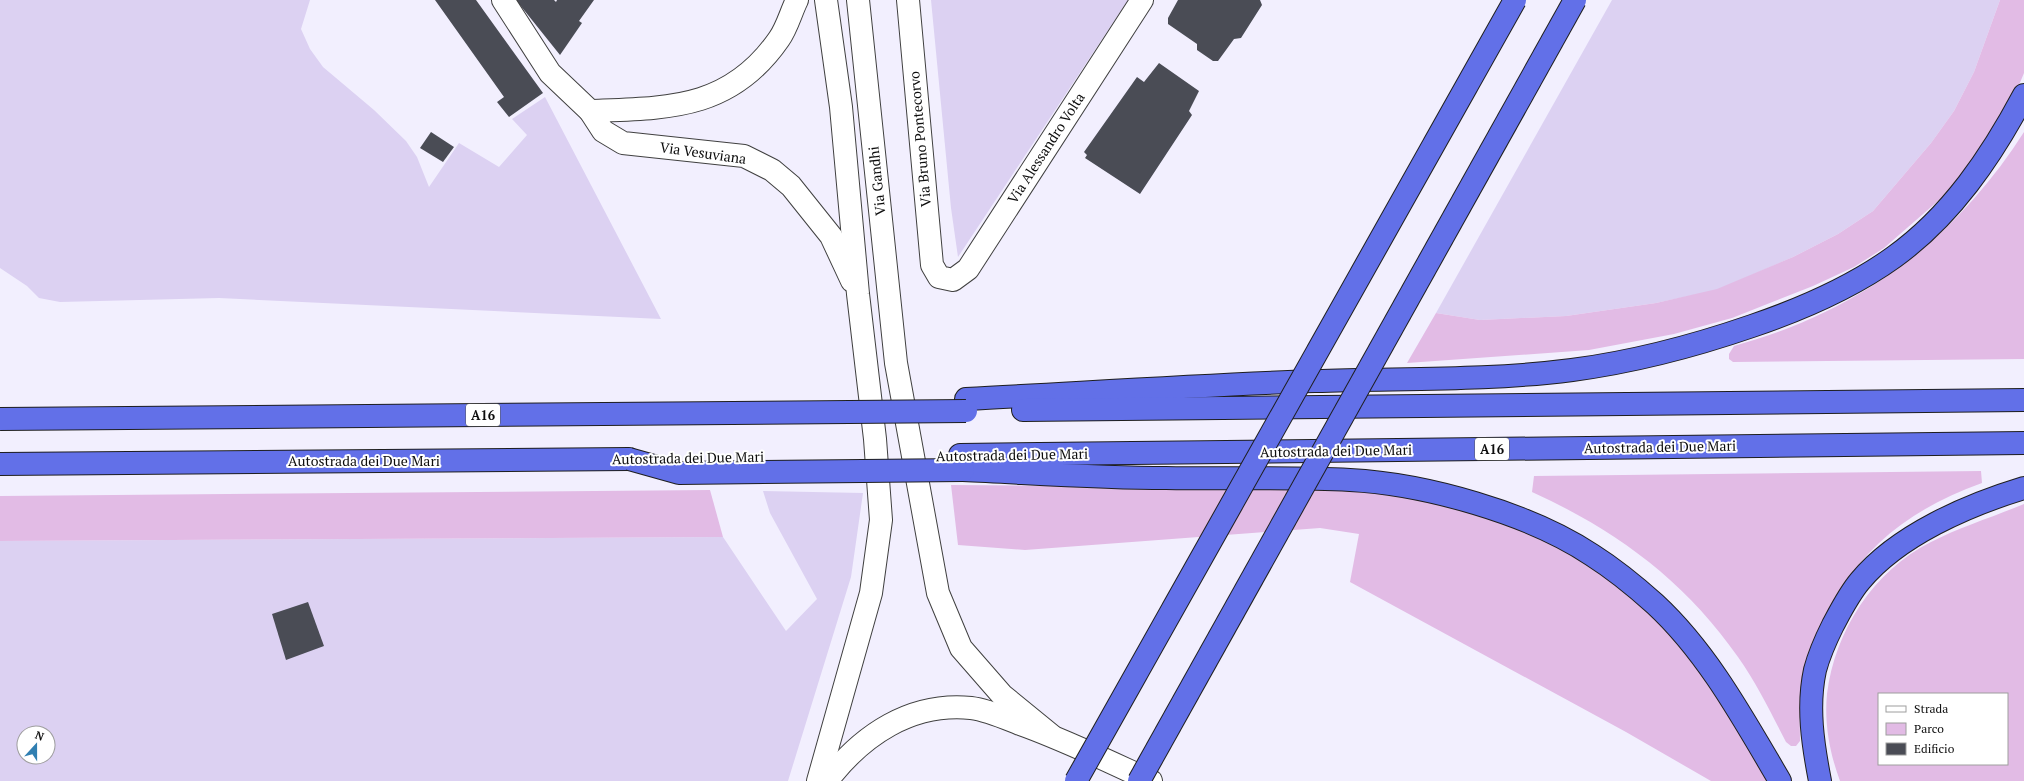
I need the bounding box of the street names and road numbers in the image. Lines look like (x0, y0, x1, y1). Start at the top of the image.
street label: Via Bruno Pontecorvo (904, 70, 935, 208)
street label: Via Alessandro Volta (1003, 89, 1089, 207)
street label: Via Vesuviana (659, 137, 748, 168)
street label: Via Gandhi (863, 146, 890, 217)
road number: A16 (466, 404, 500, 426)
street label: Autostrada dei Due Mari (1584, 436, 1736, 457)
road number: A16 (1475, 438, 1509, 460)
street label: Autostrada dei Due Mari (1260, 440, 1412, 461)
street label: Autostrada dei Due Mari (936, 444, 1088, 465)
street label: Autostrada dei Due Mari (612, 447, 764, 468)
street label: Autostrada dei Due Mari (288, 451, 440, 470)

